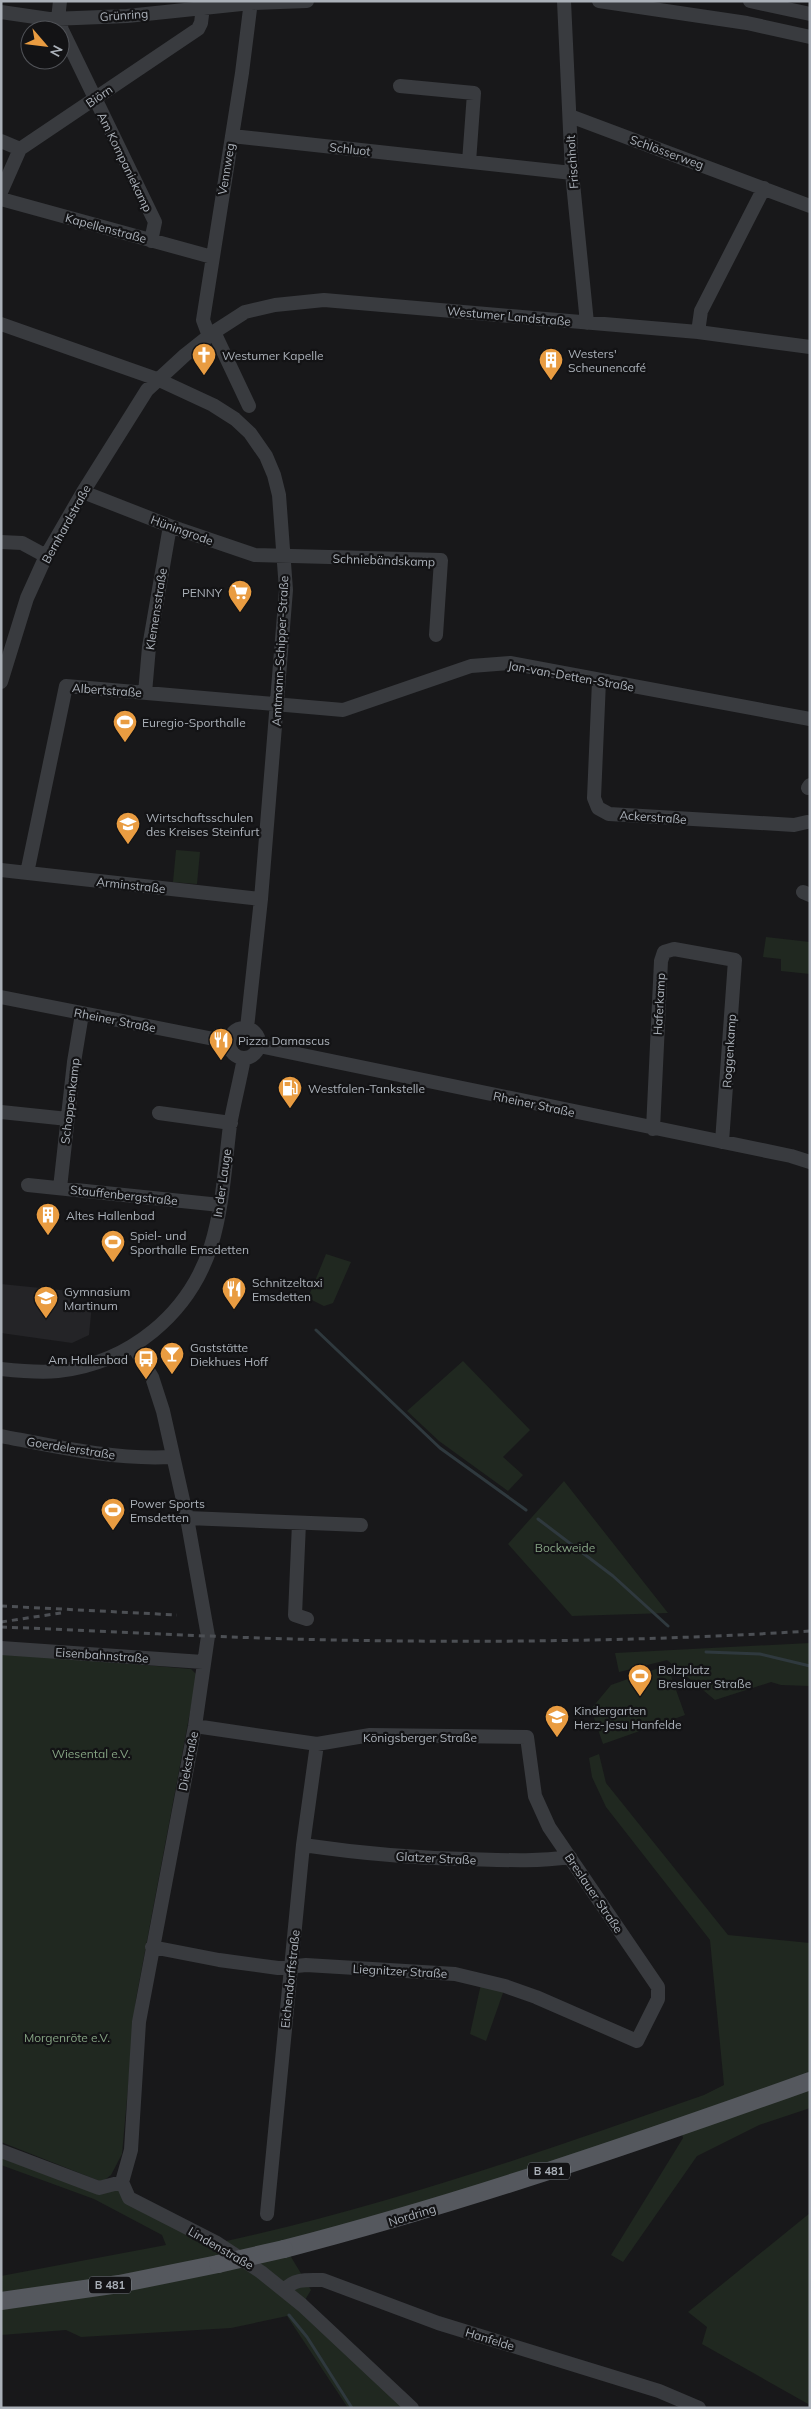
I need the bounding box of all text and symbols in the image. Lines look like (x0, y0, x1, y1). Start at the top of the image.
street label: Grünring (99, 6, 149, 24)
north arrow (20, 20, 70, 70)
text: N (46, 42, 67, 60)
street label: Biörn (83, 82, 115, 110)
street label: Am Kompaniekamp (94, 110, 156, 214)
street label: Schlösserweg (628, 132, 706, 172)
street label: Frischholt (563, 135, 581, 189)
street label: Schluot (329, 139, 371, 159)
street label: Vennweg (215, 142, 237, 196)
street label: Kapellenstraße (64, 210, 148, 246)
street label: Westumer Landstraße (446, 303, 572, 329)
church icon: Westumer Kapelle (191, 342, 217, 376)
place label: Westers' Scheunencafé (568, 346, 646, 375)
building icon: Westers' Scheunencafé (538, 347, 564, 381)
place label: Westumer Kapelle (222, 348, 324, 363)
street label: Bernhardstraße (38, 482, 94, 566)
street label: Hüningrode (149, 512, 215, 548)
street label: Schniebändskamp (333, 551, 435, 569)
street label: Klemensstraße (142, 567, 170, 651)
street label: Amtmann-Schipper-Straße (269, 575, 291, 727)
supermarket icon: PENNY (227, 579, 253, 613)
place label: PENNY (182, 585, 223, 600)
street label: Jan-van-Detten-Straße (507, 657, 635, 695)
street label: Albertstraße (72, 680, 142, 700)
sports icon: Euregio-Sporthalle (112, 709, 138, 743)
place label: Euregio-Sporthalle (142, 715, 246, 730)
street label: Ackerstraße (619, 807, 687, 827)
place label: Wirtschaftsschulen des Kreises Steinfurt (146, 810, 260, 839)
school or university icon: Wirtschaftsschulen des Kreises Steinfurt (115, 811, 141, 845)
street label: Arminstraße (96, 874, 166, 896)
street label: Haferkamp (650, 973, 668, 1035)
street label: Rheiner Straße (73, 1005, 157, 1035)
street label: Roggenkamp (719, 1014, 739, 1088)
restaurant icon: Pizza Damascus (208, 1027, 234, 1061)
place label: Pizza Damascus (238, 1033, 330, 1048)
street label: Schoppenkamp (57, 1057, 83, 1145)
fuel station icon: Westfalen-Tankstelle (277, 1075, 303, 1109)
place label: Westfalen-Tankstelle (308, 1081, 425, 1096)
street label: Rheiner Straße (492, 1088, 576, 1120)
street label: In der Lauge (210, 1148, 234, 1218)
street label: Stauffenbergstraße (69, 1182, 179, 1208)
building icon: Altes Hallenbad (35, 1202, 61, 1236)
place label: Altes Hallenbad (66, 1208, 155, 1223)
place label: Spiel- und Sporthalle Emsdetten (130, 1228, 249, 1257)
sports icon: Spiel- und Sporthalle Emsdetten (100, 1229, 126, 1263)
place label: Schnitzeltaxi Emsdetten (252, 1275, 323, 1304)
restaurant icon: Schnitzeltaxi Emsdetten (221, 1276, 247, 1310)
place label: Gymnasium Martinum (64, 1284, 130, 1313)
school or university icon: Gymnasium Martinum (33, 1285, 59, 1319)
place label: Gaststätte Diekhues Hoff (190, 1340, 269, 1369)
bar icon: Gaststätte Diekhues Hoff (159, 1341, 185, 1375)
bus stop icon: Am Hallenbad (133, 1346, 159, 1380)
place label: Am Hallenbad (48, 1352, 128, 1367)
street label: Goerdelerstraße (26, 1434, 116, 1462)
place label: Power Sports Emsdetten (130, 1496, 205, 1525)
sports icon: Power Sports Emsdetten (100, 1497, 126, 1531)
park label: Bockweide (535, 1540, 595, 1555)
street label: Eisenbahnstraße (55, 1644, 149, 1666)
place label: Bolzplatz Breslauer Straße (658, 1662, 751, 1691)
sports icon: Bolzplatz Breslauer Straße (627, 1663, 653, 1697)
place label: Kindergarten Herz-Jesu Hanfelde (574, 1703, 682, 1732)
school or university icon: Kindergarten Herz-Jesu Hanfelde (544, 1704, 570, 1738)
street label: Diekstraße (175, 1730, 201, 1792)
street label: Königsberger Straße (363, 1730, 477, 1745)
park label: Wiesental e.V. (52, 1746, 130, 1761)
street label: Glatzer Straße (395, 1848, 477, 1868)
street label: Breslauer Straße (562, 1850, 626, 1936)
street label: Eichendorffstraße (277, 1929, 303, 2029)
street label: Liegnitzer Straße (352, 1961, 448, 1981)
park label: Morgenröte e.V. (24, 2030, 110, 2045)
road number: B 481 (528, 2162, 570, 2180)
street label: Nordring (386, 2201, 438, 2229)
street label: Lindenstraße (186, 2223, 256, 2273)
road number: B 481 (89, 2276, 131, 2294)
street label: Hanfelde (464, 2324, 516, 2354)

